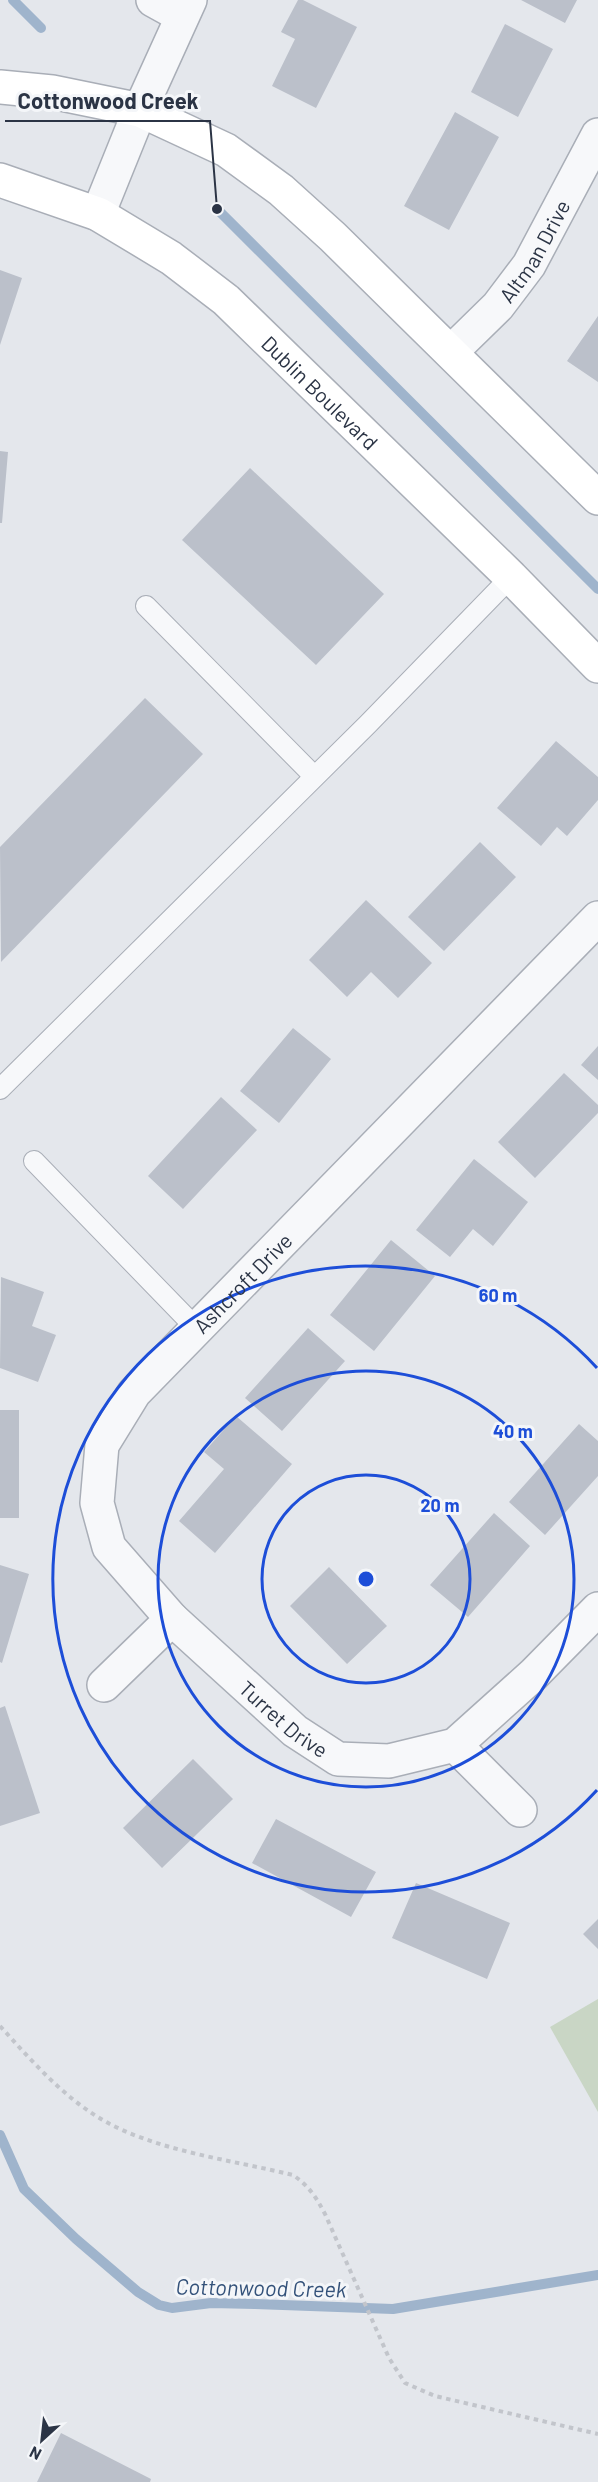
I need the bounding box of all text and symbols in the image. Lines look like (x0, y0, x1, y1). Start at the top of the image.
callout: Cottonwood Creek (5, 81, 210, 121)
text: Cottonwood Creek (18, 87, 199, 113)
street label: Altman Drive (493, 195, 574, 307)
street label: Dublin Boulevard (257, 330, 384, 454)
street label: Ashcroft Drive (188, 1227, 296, 1338)
text: 60 m (479, 1284, 517, 1306)
text: 40 m (493, 1420, 533, 1442)
text: 20 m (421, 1494, 459, 1516)
centre of rings (356, 1569, 376, 1589)
street label: Turret Drive (235, 1675, 333, 1762)
water label: Cottonwood Creek (175, 2273, 347, 2301)
north arrow (12, 2410, 72, 2470)
text: N (26, 2443, 44, 2465)

